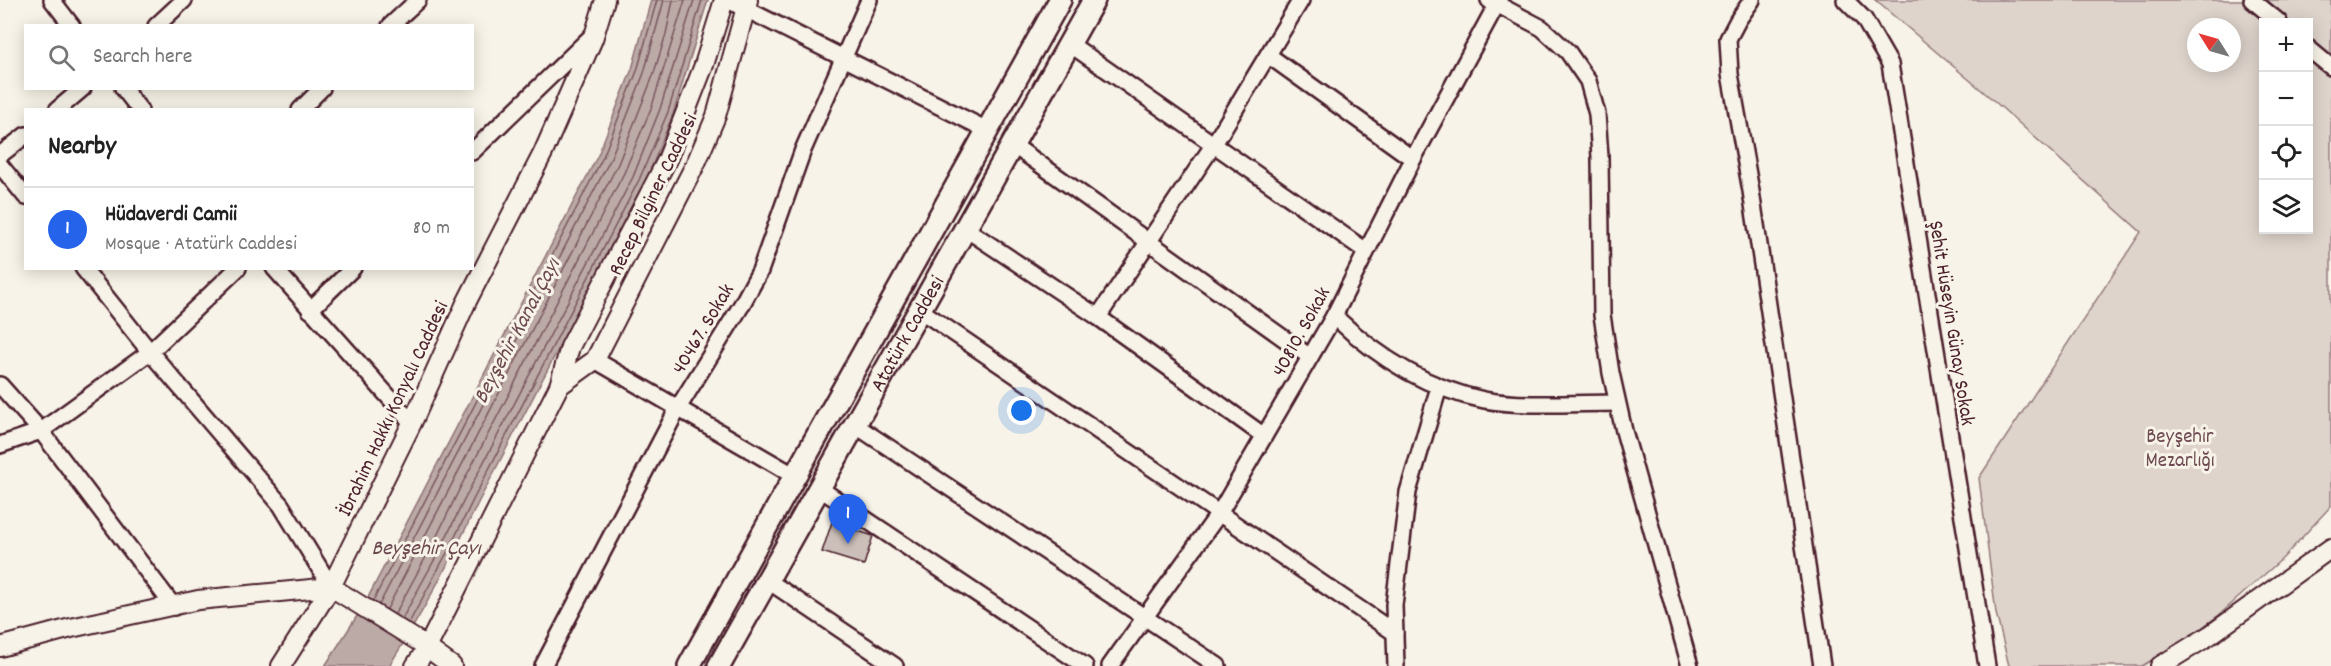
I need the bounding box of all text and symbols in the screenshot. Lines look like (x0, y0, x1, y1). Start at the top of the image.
north arrow (2187, 18, 2241, 72)
map controls (2259, 18, 2313, 234)
button: + (2259, 18, 2313, 72)
search box (24, 24, 474, 90)
icon: search (45, 41, 78, 74)
text: Search here (93, 42, 192, 73)
button: − (2259, 72, 2313, 126)
street label: Recep Bilginer Caddesi (602, 109, 707, 281)
button: locate (2259, 126, 2313, 180)
text: Nearby (48, 129, 116, 166)
button: layers (2259, 180, 2313, 234)
text: Hüdaverdi Camii (105, 200, 237, 231)
text: 1 (65, 215, 70, 243)
text: 80 m (413, 215, 450, 243)
street label: Şehit Hüseyin Günay Sokak (1919, 219, 1981, 428)
text: Mosque · Atatürk Caddesi (105, 231, 297, 259)
water label: Beyşehir Kanal Çayı (467, 252, 570, 410)
street label: Atatürk Caddesi (864, 271, 954, 398)
street label: 40467. Sokak (666, 278, 743, 381)
street label: 40810. Sokak (1266, 282, 1340, 383)
street label: İbrahim Hakkı Konyalı Caddesi (332, 297, 458, 522)
your location (1007, 396, 1036, 425)
park label: Beyşehir Mezarlığı (2145, 423, 2215, 477)
pin: 1 (828, 494, 868, 544)
water label: Beyşehir Çayı (372, 534, 482, 565)

